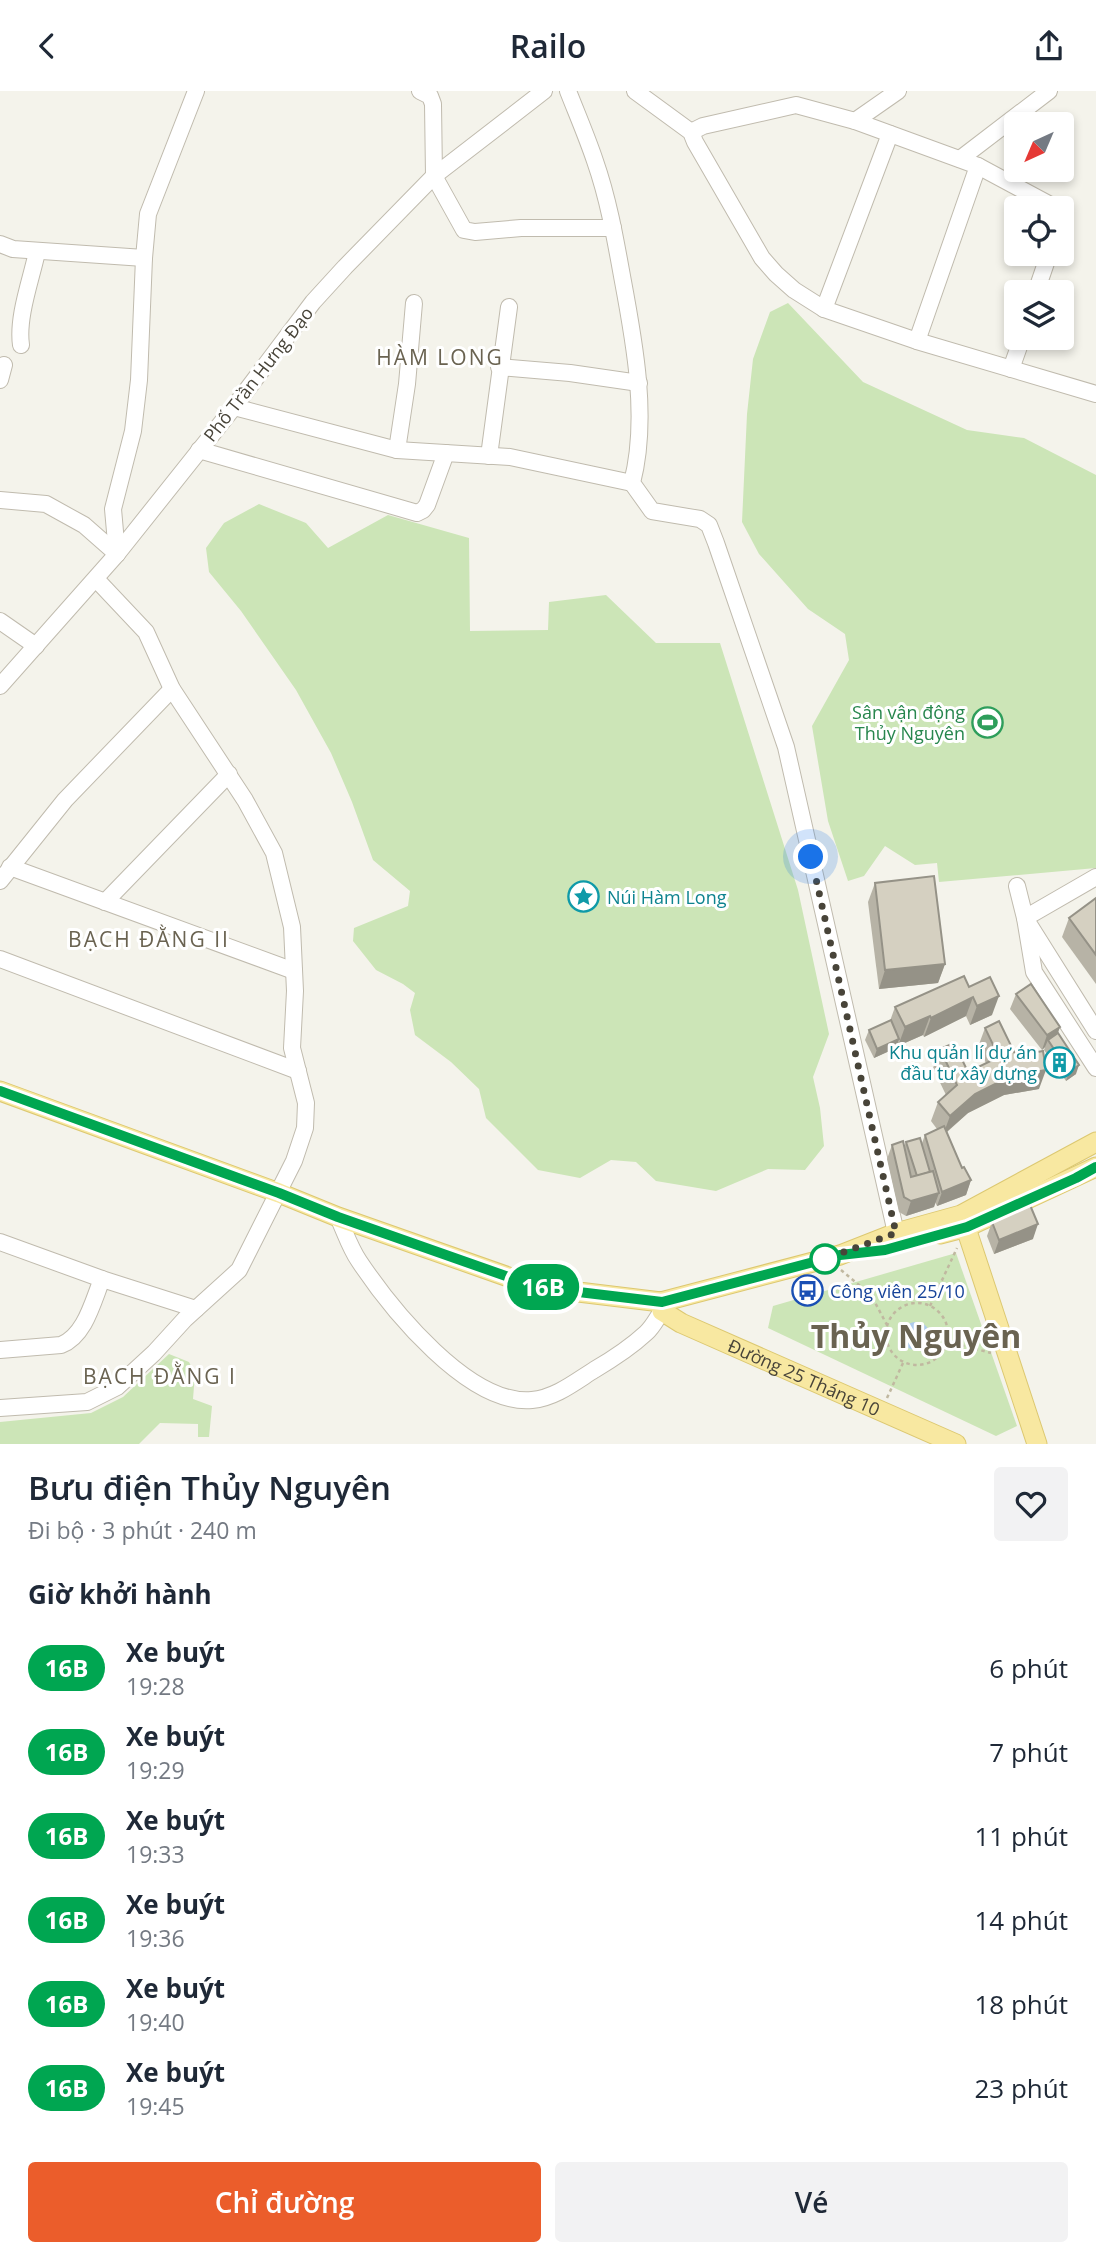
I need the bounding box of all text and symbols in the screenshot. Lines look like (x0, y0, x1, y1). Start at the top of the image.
text: Railo (510, 24, 586, 67)
icon: back (28, 27, 66, 65)
icon: share (1030, 27, 1068, 65)
north arrow (1004, 112, 1074, 182)
map controls (1004, 112, 1074, 350)
button: locate (1004, 196, 1074, 266)
button: layers (1004, 280, 1074, 350)
street label: Phố Trần Hưng Đạo (198, 302, 318, 446)
district label: HÀM LONG (376, 343, 504, 371)
place label: Sân vận động Thủy Nguyên (852, 700, 965, 745)
sports icon: Sân vận động Thủy Nguyên (971, 705, 1005, 739)
your location (793, 839, 828, 874)
place icon: Núi Hàm Long (567, 880, 601, 914)
place label: Núi Hàm Long (607, 885, 727, 909)
district label: BẠCH ĐẰNG II (68, 924, 230, 953)
place label: Khu quản lí dự án đầu tư xây dựng (889, 1040, 1037, 1085)
building icon: Khu quản lí dự án đầu tư xây dựng (1043, 1045, 1077, 1079)
unlabelled marker (810, 1244, 840, 1274)
line badge: 16B (503, 1264, 583, 1310)
text: 16B (521, 1270, 565, 1303)
bus stop icon: Công viên 25/10 (790, 1274, 824, 1308)
place label: Công viên 25/10 (830, 1279, 965, 1303)
district label: Thủy Nguyên (811, 1314, 1021, 1357)
street label: Đường 25 Tháng 10 (724, 1333, 884, 1421)
district label: BẠCH ĐẰNG I (83, 1361, 237, 1390)
text: Bưu điện Thủy Nguyên (28, 1465, 391, 1510)
button: heart (994, 1467, 1068, 1541)
text: Đi bộ · 3 phút · 240 m (28, 1514, 257, 1546)
text: Giờ khởi hành (28, 1576, 212, 1612)
text: Xe buýt (126, 1634, 225, 1670)
text: 6 phút (989, 1650, 1068, 1686)
text: 16B (45, 1651, 88, 1684)
text: 19:28 (126, 1670, 185, 1702)
text: Xe buýt (126, 1718, 225, 1754)
text: 7 phút (989, 1734, 1068, 1770)
text: 16B (45, 1735, 88, 1768)
text: 19:29 (126, 1754, 185, 1786)
text: Xe buýt (126, 1802, 225, 1838)
text: 11 phút (974, 1818, 1068, 1854)
text: 16B (45, 1819, 88, 1852)
text: 19:33 (126, 1838, 185, 1870)
text: Xe buýt (126, 1886, 225, 1922)
text: 14 phút (974, 1902, 1068, 1938)
text: 16B (45, 1903, 88, 1936)
text: 19:36 (126, 1922, 185, 1954)
text: Xe buýt (126, 1970, 225, 2006)
text: 18 phút (974, 1986, 1068, 2022)
text: 16B (45, 1987, 88, 2020)
text: 19:40 (126, 2006, 185, 2038)
text: Xe buýt (126, 2054, 225, 2090)
text: 23 phút (974, 2070, 1068, 2106)
text: 16B (45, 2071, 88, 2104)
text: 19:45 (126, 2090, 185, 2122)
button: Chỉ đường (28, 2162, 541, 2242)
button: Vé (555, 2162, 1068, 2242)

